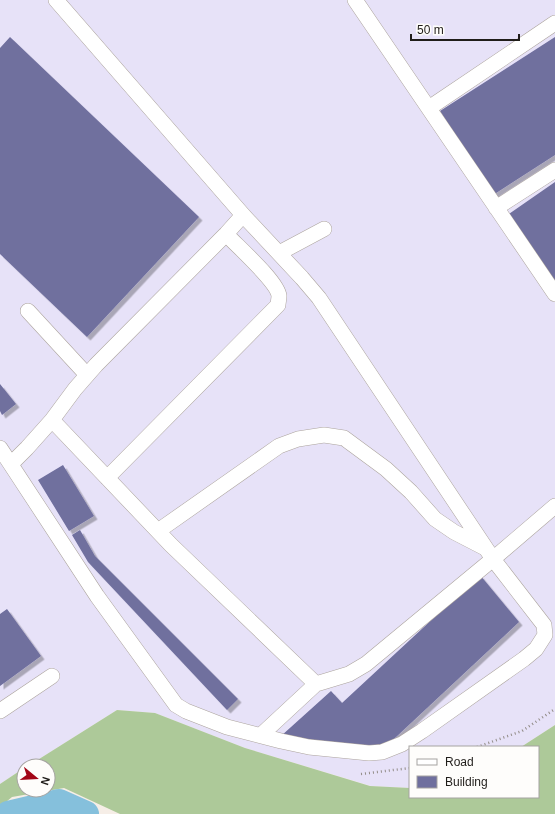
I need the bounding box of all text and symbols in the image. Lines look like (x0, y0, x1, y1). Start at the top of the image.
scale bar (411, 16, 519, 42)
text: 50 m (417, 23, 444, 37)
legend (409, 746, 539, 798)
text: Road (445, 755, 474, 769)
north arrow (16, 758, 56, 798)
text: N (39, 775, 52, 787)
text: Building (445, 775, 488, 789)

